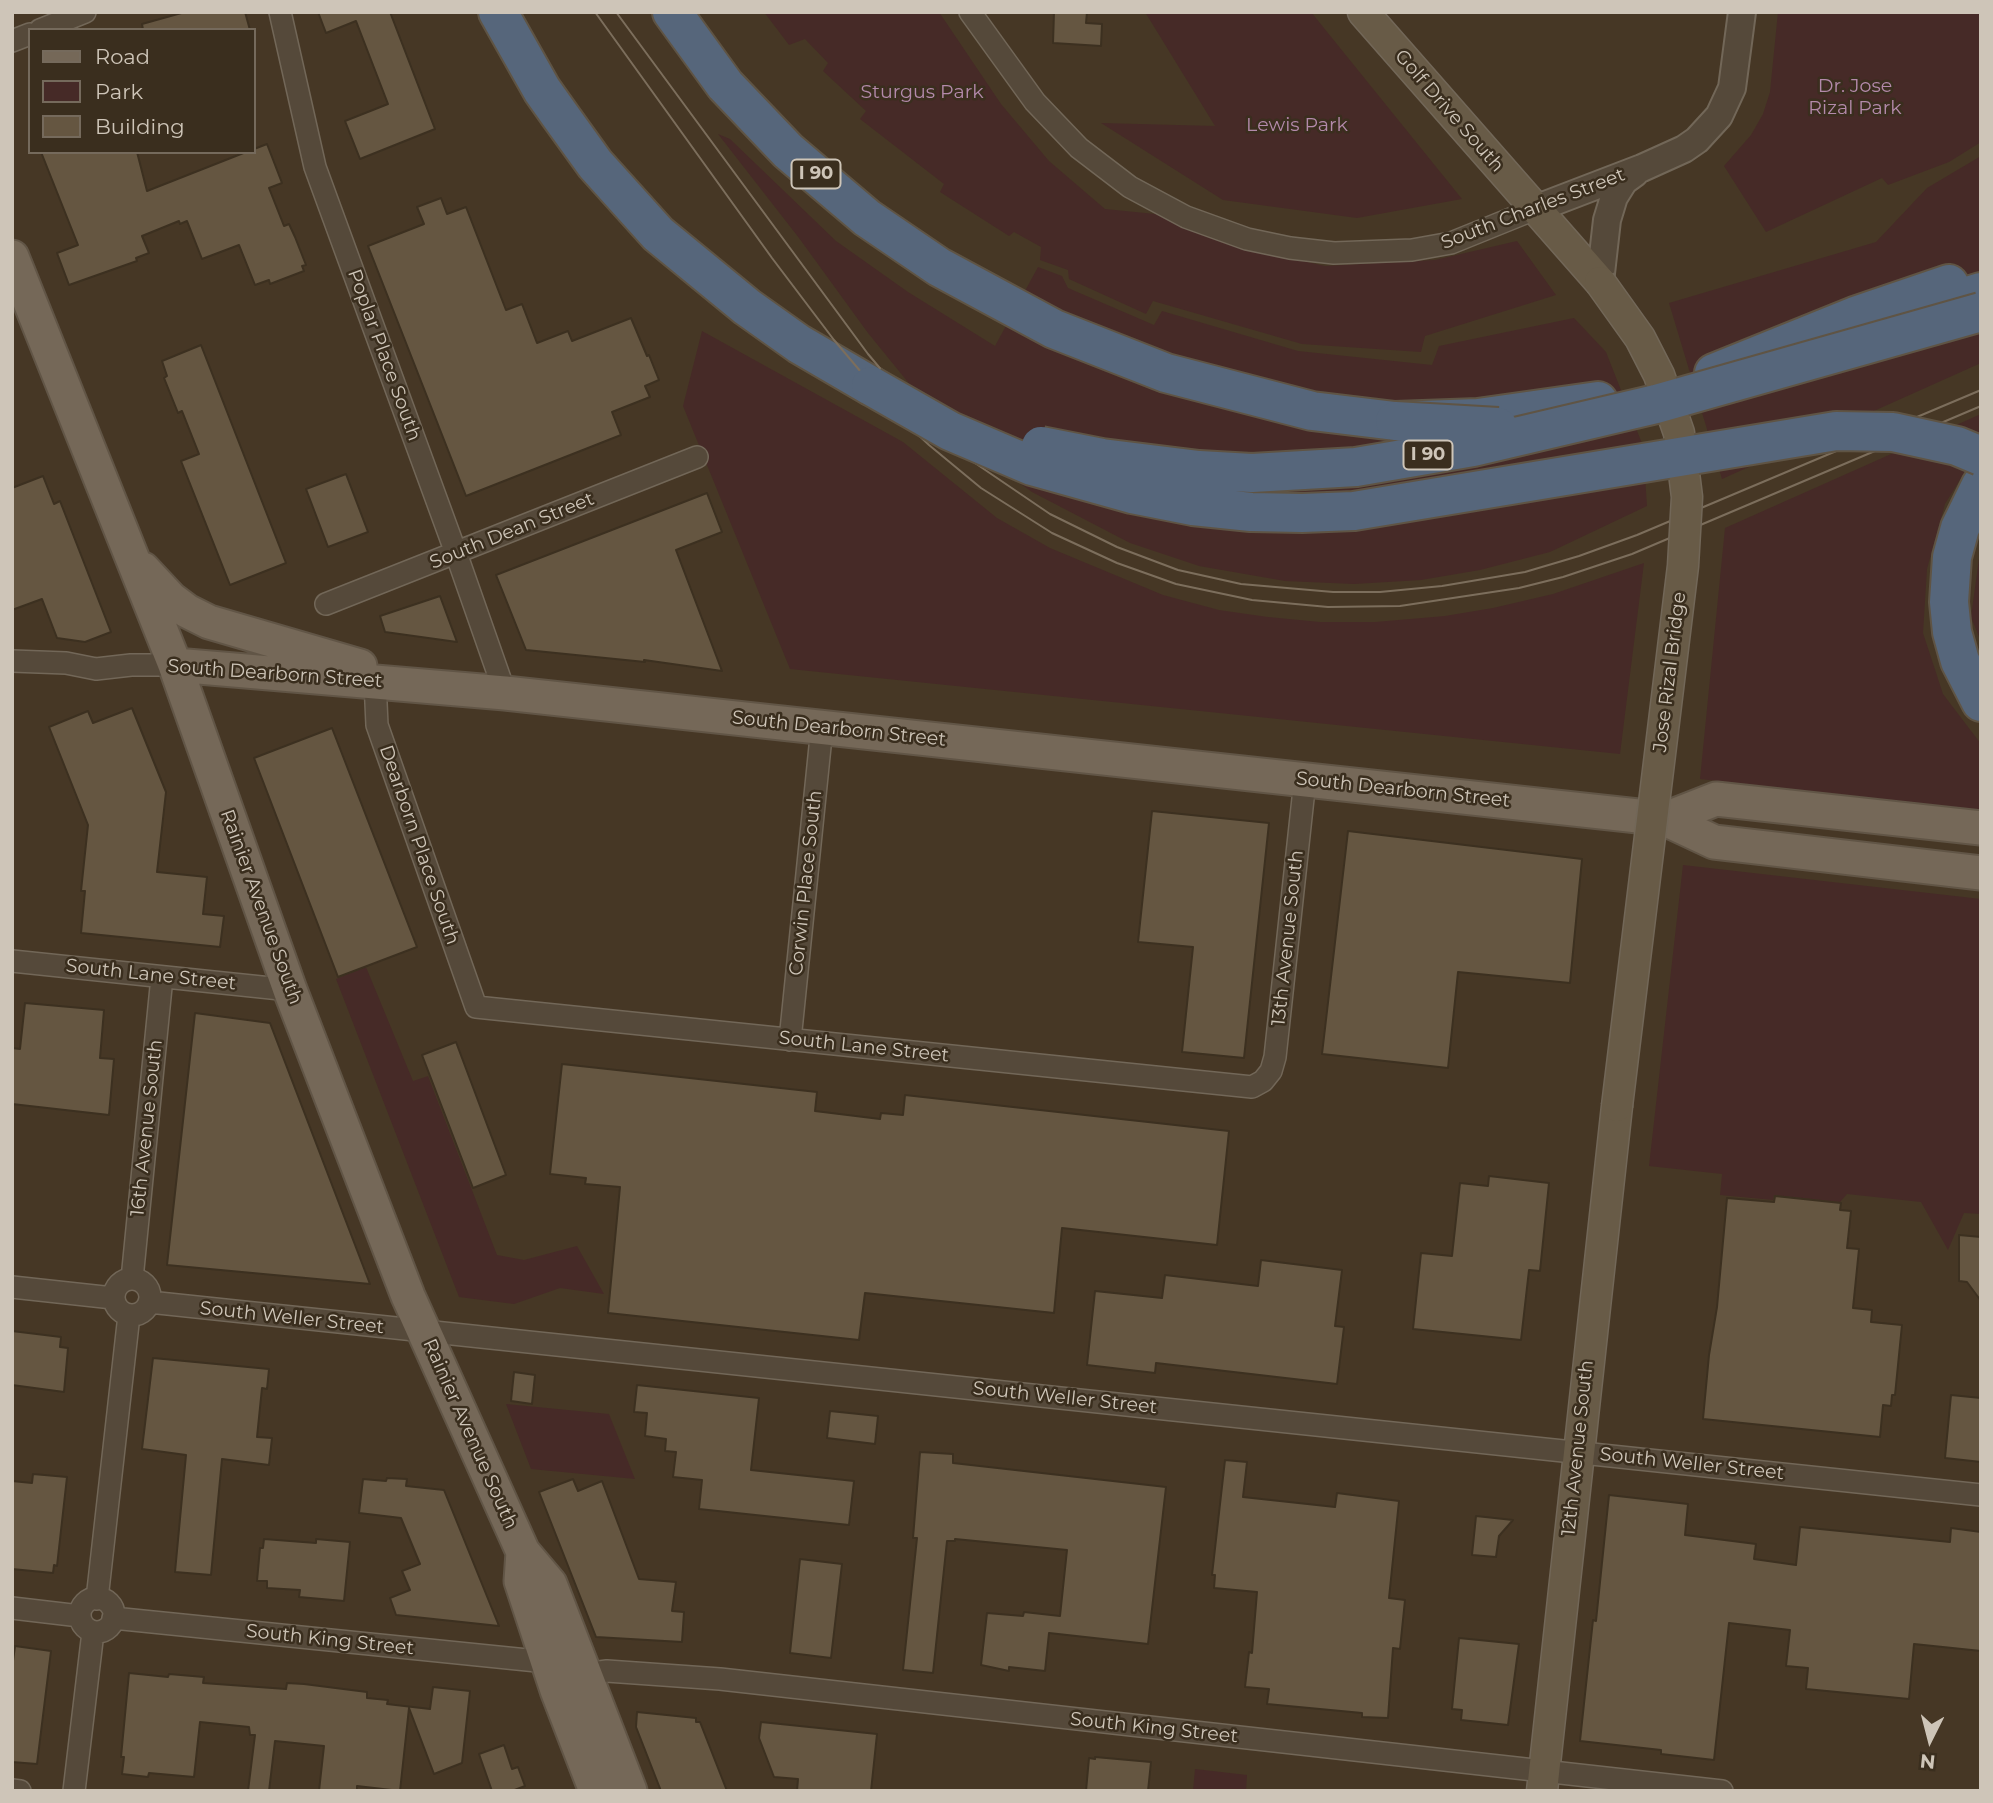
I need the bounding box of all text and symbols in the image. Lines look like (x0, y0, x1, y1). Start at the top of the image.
legend (28, 28, 256, 154)
text: Road (95, 44, 150, 69)
street label: Golf Drive South (1390, 45, 1508, 177)
park label: Dr. Jose Rizal Park (1808, 75, 1902, 119)
text: Park (95, 79, 143, 104)
park label: Sturgus Park (861, 81, 983, 103)
text: Building (95, 114, 185, 139)
park label: Lewis Park (1246, 114, 1348, 136)
road number: I 90 (792, 160, 840, 188)
street label: South Charles Street (1438, 163, 1628, 255)
street label: Poplar Place South (342, 266, 426, 444)
road number: I 90 (1404, 440, 1452, 470)
street label: South Dean Street (426, 488, 598, 574)
street label: Jose Rizal Bridge (1649, 591, 1691, 753)
street label: South Dearborn Street (167, 655, 383, 693)
street label: South Dearborn Street (731, 706, 947, 752)
street label: Dearborn Place South (374, 742, 464, 948)
street label: South Dearborn Street (1295, 767, 1511, 813)
street label: Corwin Place South (785, 789, 827, 977)
street label: Rainier Avenue South (215, 807, 307, 1007)
street label: 13th Avenue South (1267, 849, 1309, 1027)
street label: South Lane Street (65, 955, 237, 995)
street label: South Lane Street (778, 1027, 950, 1067)
street label: 16th Avenue South (126, 1039, 168, 1217)
street label: South Weller Street (199, 1297, 385, 1339)
street label: Rainier Avenue South (418, 1335, 522, 1533)
street label: 12th Avenue South (1557, 1359, 1599, 1537)
street label: South Weller Street (972, 1377, 1158, 1419)
street label: South Weller Street (1599, 1443, 1785, 1485)
street label: South King Street (245, 1620, 415, 1660)
north arrow (1895, 1705, 1965, 1775)
street label: South King Street (1069, 1708, 1239, 1748)
text: N (1919, 1749, 1937, 1774)

